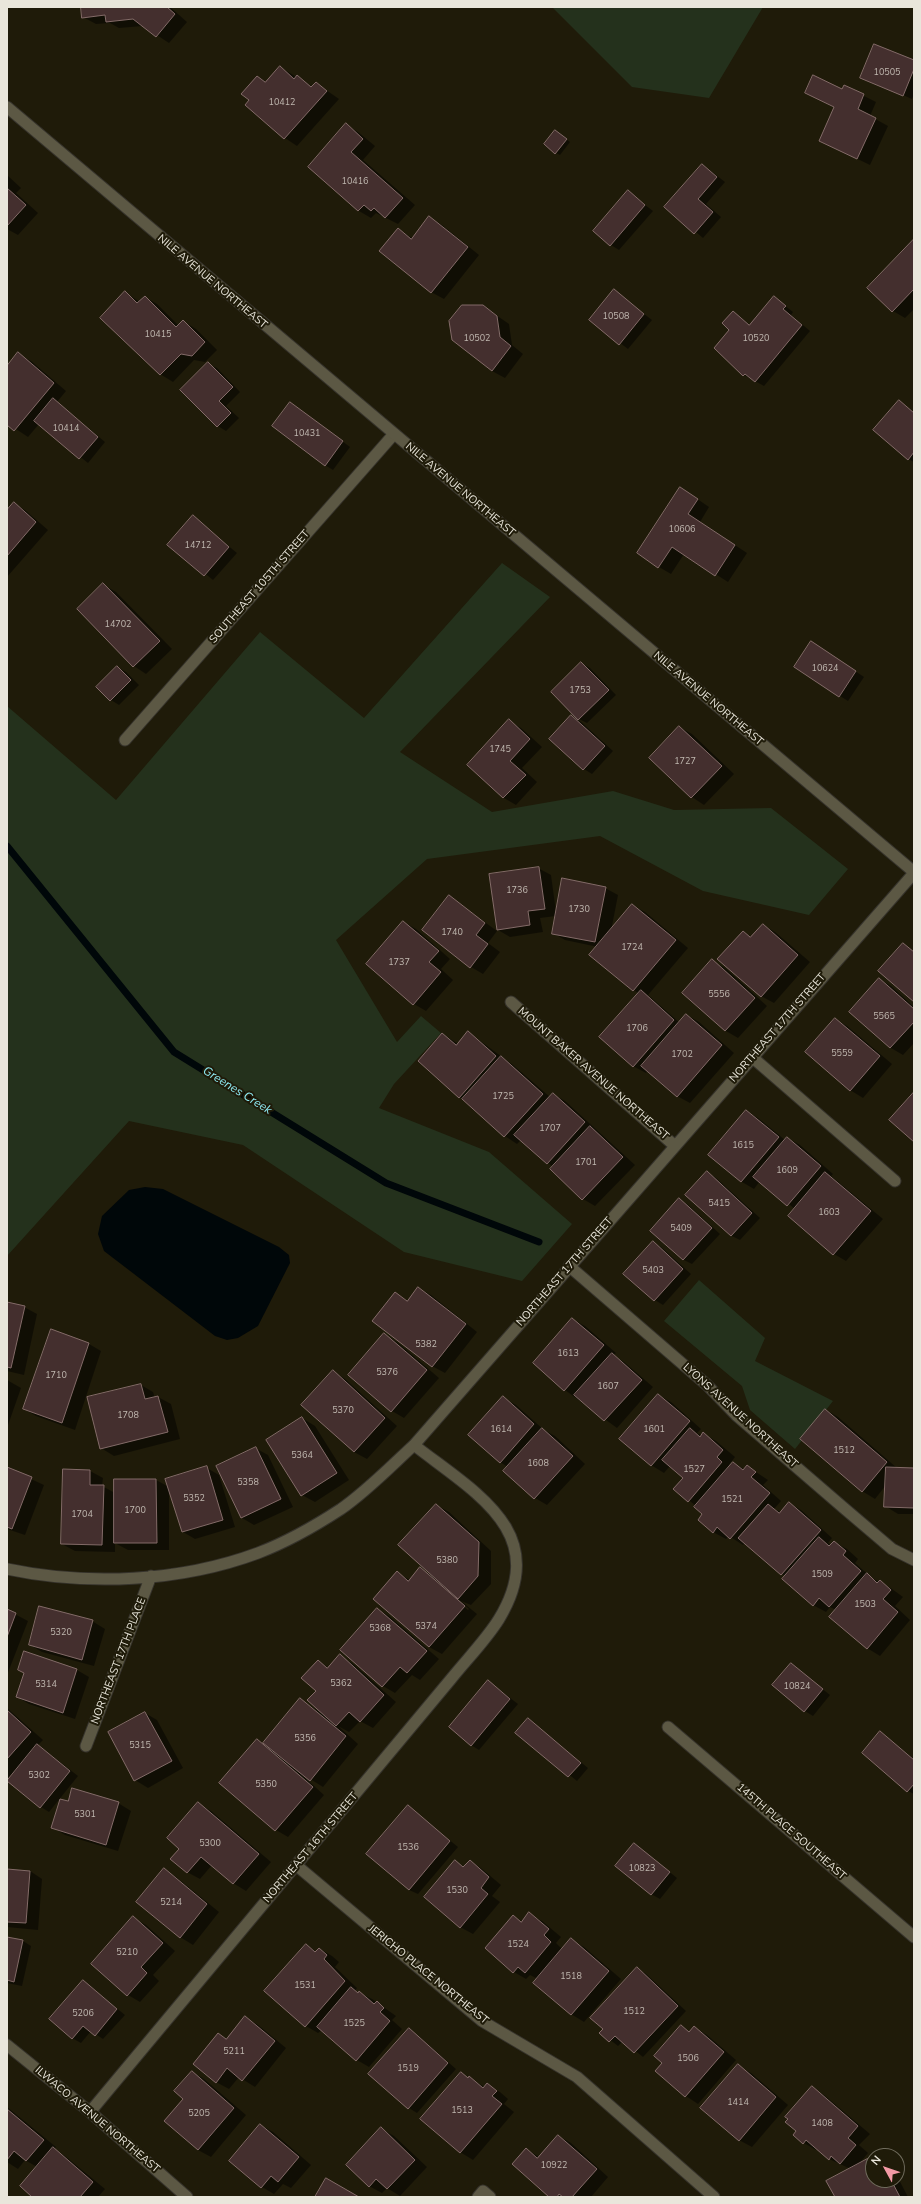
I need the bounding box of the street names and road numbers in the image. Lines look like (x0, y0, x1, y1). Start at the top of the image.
street label: NILE AVENUE NORTHEAST (154, 232, 270, 332)
street label: NILE AVENUE NORTHEAST (402, 440, 518, 540)
street label: SOUTHEAST 105TH STREET (207, 528, 313, 646)
street label: NILE AVENUE NORTHEAST (650, 649, 766, 749)
street label: NORTHEAST 17TH STREET (727, 971, 829, 1085)
street label: MOUNT BAKER AVENUE NORTHEAST (515, 1005, 671, 1143)
street label: NORTHEAST 17TH STREET (514, 1215, 616, 1329)
street label: LYONS AVENUE NORTHEAST (680, 1361, 800, 1471)
street label: NORTHEAST 17TH PLACE (89, 1596, 149, 1726)
street label: 145TH PLACE SOUTHEAST (734, 1781, 848, 1883)
street label: NORTHEAST 16TH STREET (261, 1790, 361, 1906)
street label: JERICHO PLACE NORTHEAST (365, 1922, 491, 2028)
street label: ILWACO AVENUE NORTHEAST (32, 2064, 162, 2176)

